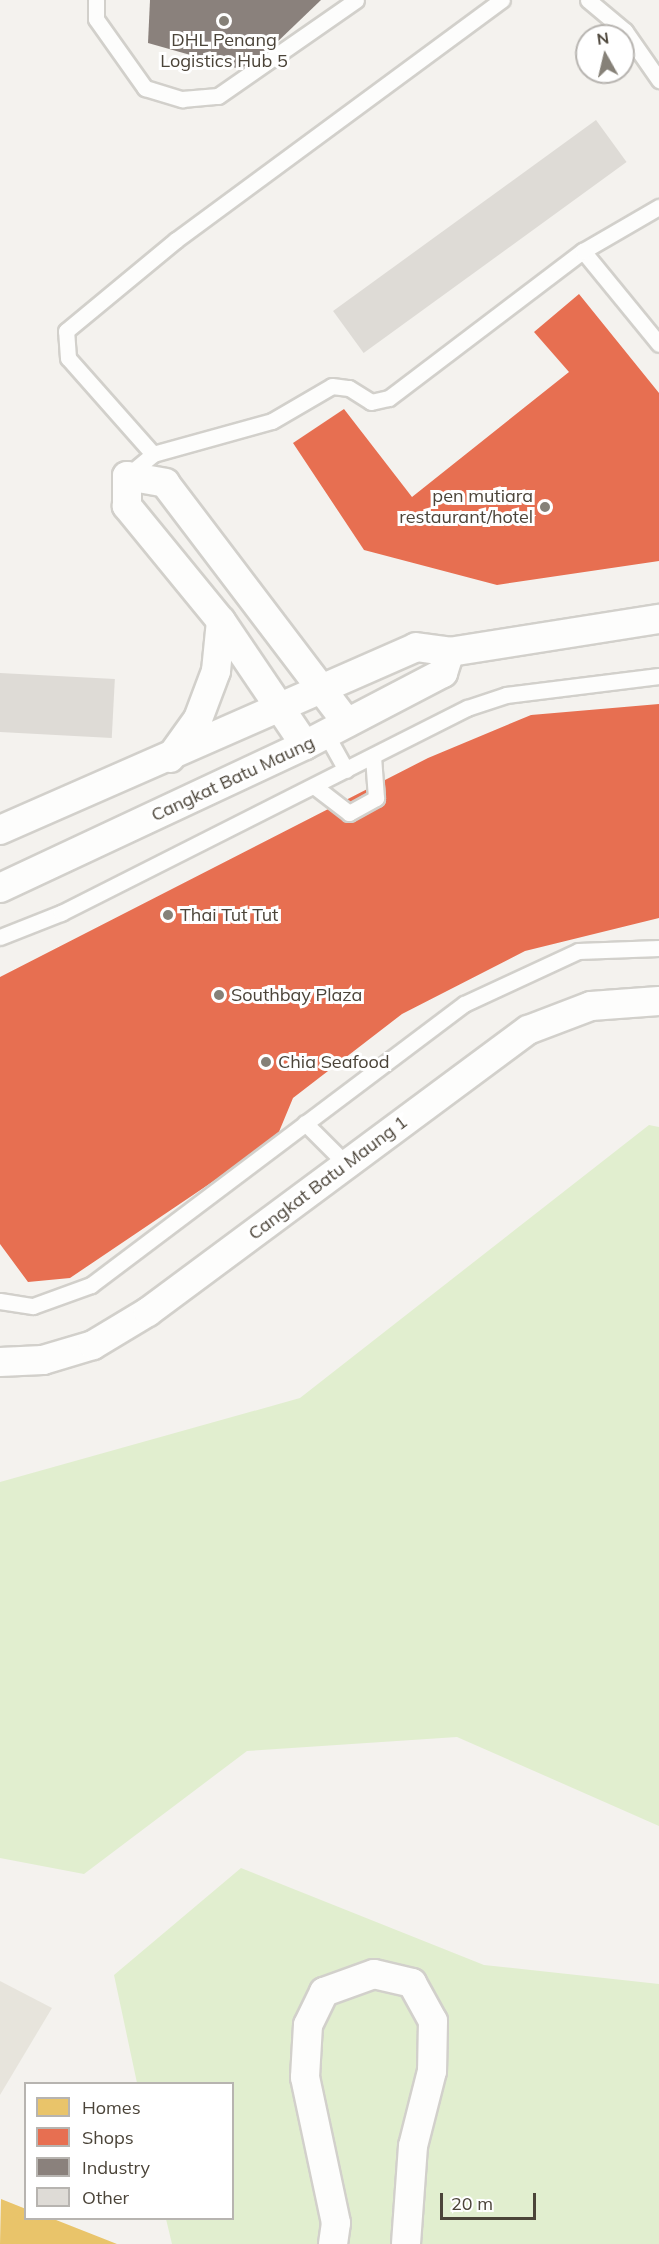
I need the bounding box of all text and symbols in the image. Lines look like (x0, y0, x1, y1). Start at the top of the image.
marker: DHL Penang Logistics Hub 5 (217, 14, 231, 28)
north arrow (575, 24, 635, 84)
text: N (595, 27, 610, 49)
place label: DHL Penang Logistics Hub 5 (160, 30, 288, 72)
place label: pen mutiara restaurant/hotel (399, 486, 533, 528)
marker: pen mutiara restaurant/hotel (538, 500, 552, 514)
street label: Cangkat Batu Maung (148, 732, 318, 826)
place label: Thai Tut Tut (180, 904, 278, 926)
marker: Thai Tut Tut (161, 908, 175, 922)
place label: Southbay Plaza (231, 984, 362, 1006)
marker: Southbay Plaza (212, 988, 226, 1002)
place label: Chia Seafood (278, 1051, 390, 1073)
marker: Chia Seafood (259, 1055, 273, 1069)
street label: Cangkat Batu Maung 1 (244, 1111, 412, 1245)
legend (24, 2082, 234, 2220)
text: Homes (82, 2096, 141, 2119)
text: Shops (82, 2126, 134, 2149)
text: Industry (82, 2156, 150, 2179)
scale bar (443, 2181, 539, 2219)
text: Other (82, 2186, 129, 2209)
text: 20 m (451, 2192, 493, 2215)

